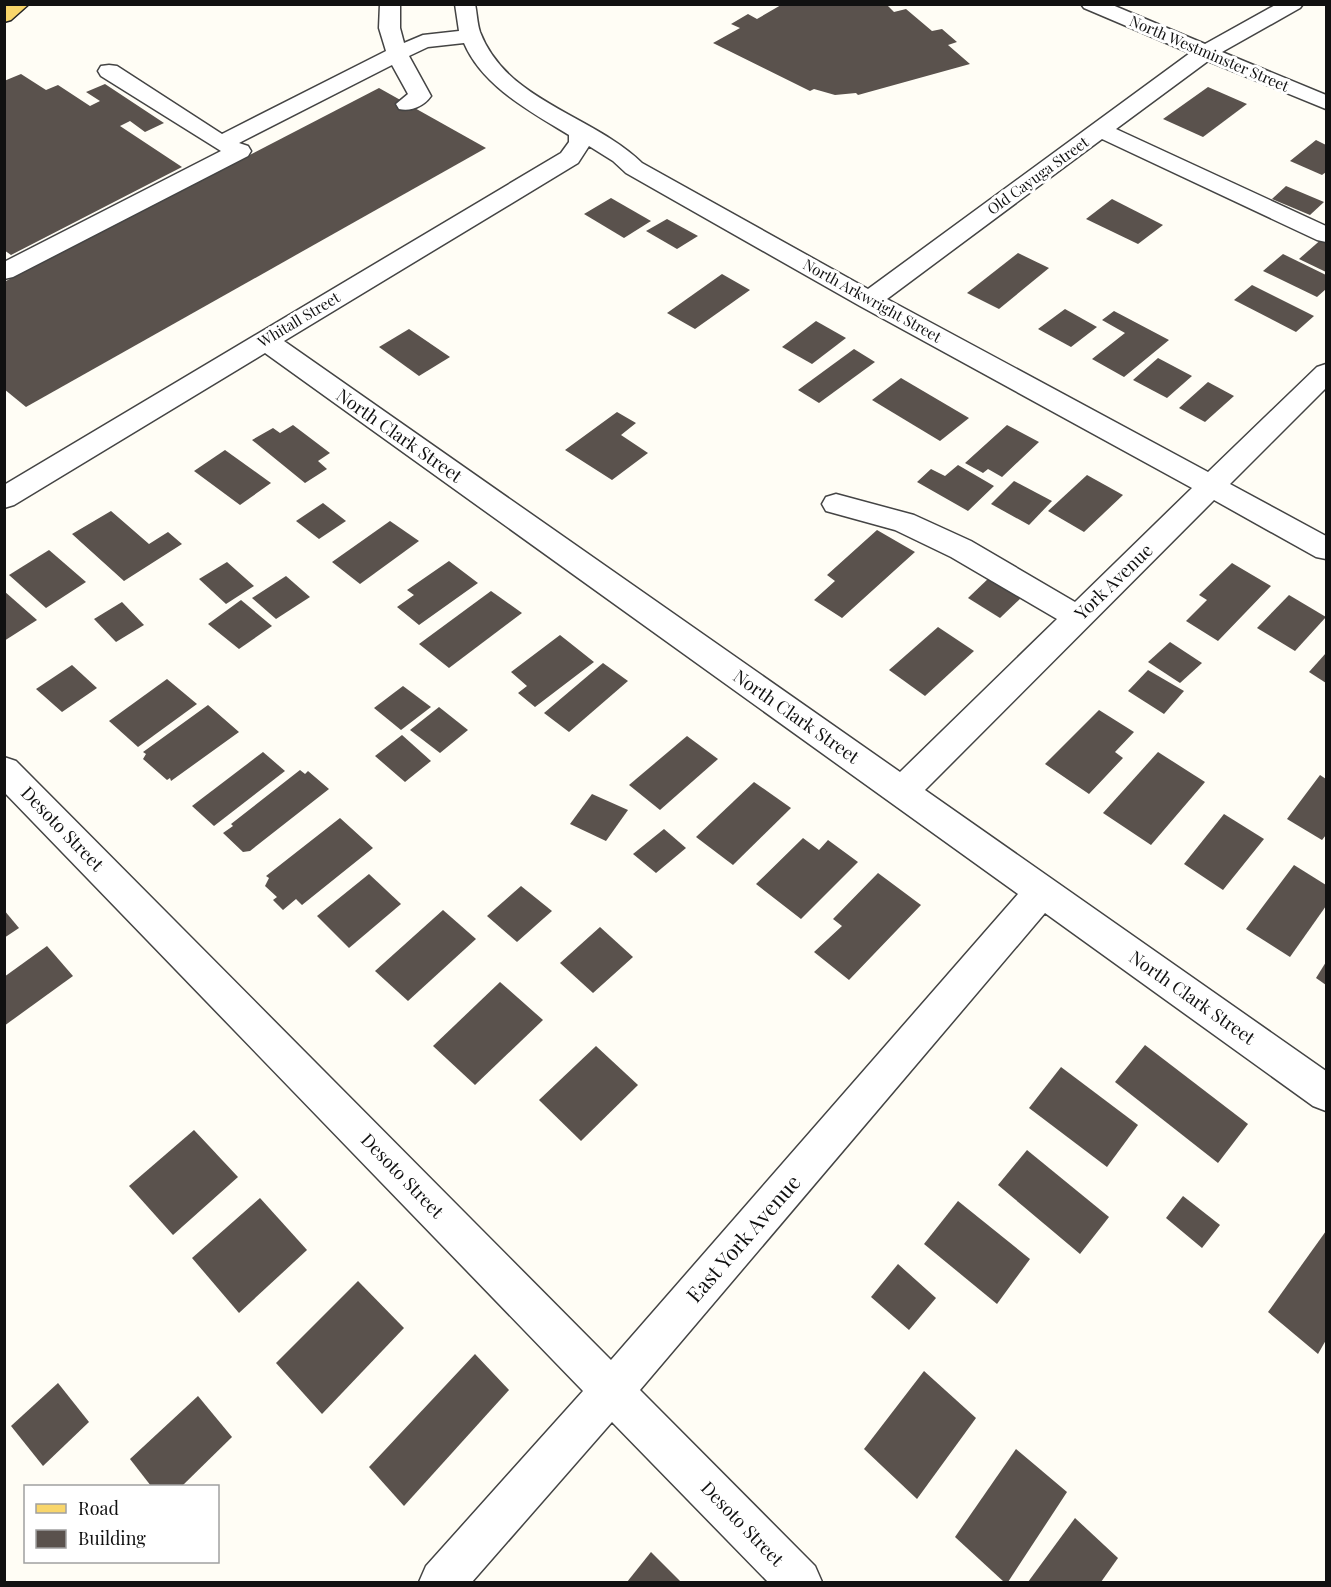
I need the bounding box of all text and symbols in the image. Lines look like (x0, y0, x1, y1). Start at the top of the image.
street label: North Westminster Street (1127, 10, 1293, 96)
street label: Old Cayuga Street (983, 131, 1093, 219)
street label: North Arkwright Street (800, 254, 946, 347)
street label: Whitall Street (253, 287, 344, 352)
street label: North Clark Street (332, 383, 468, 488)
street label: York Avenue (1068, 538, 1158, 625)
street label: North Clark Street (729, 664, 865, 769)
street label: Desoto Street (16, 781, 110, 876)
street label: North Clark Street (1125, 945, 1261, 1050)
street label: Desoto Street (356, 1128, 450, 1223)
street label: East York Avenue (679, 1168, 806, 1308)
street label: Desoto Street (696, 1476, 790, 1571)
legend (24, 1485, 219, 1563)
text: Road (78, 1496, 119, 1520)
text: Building (78, 1526, 146, 1550)

